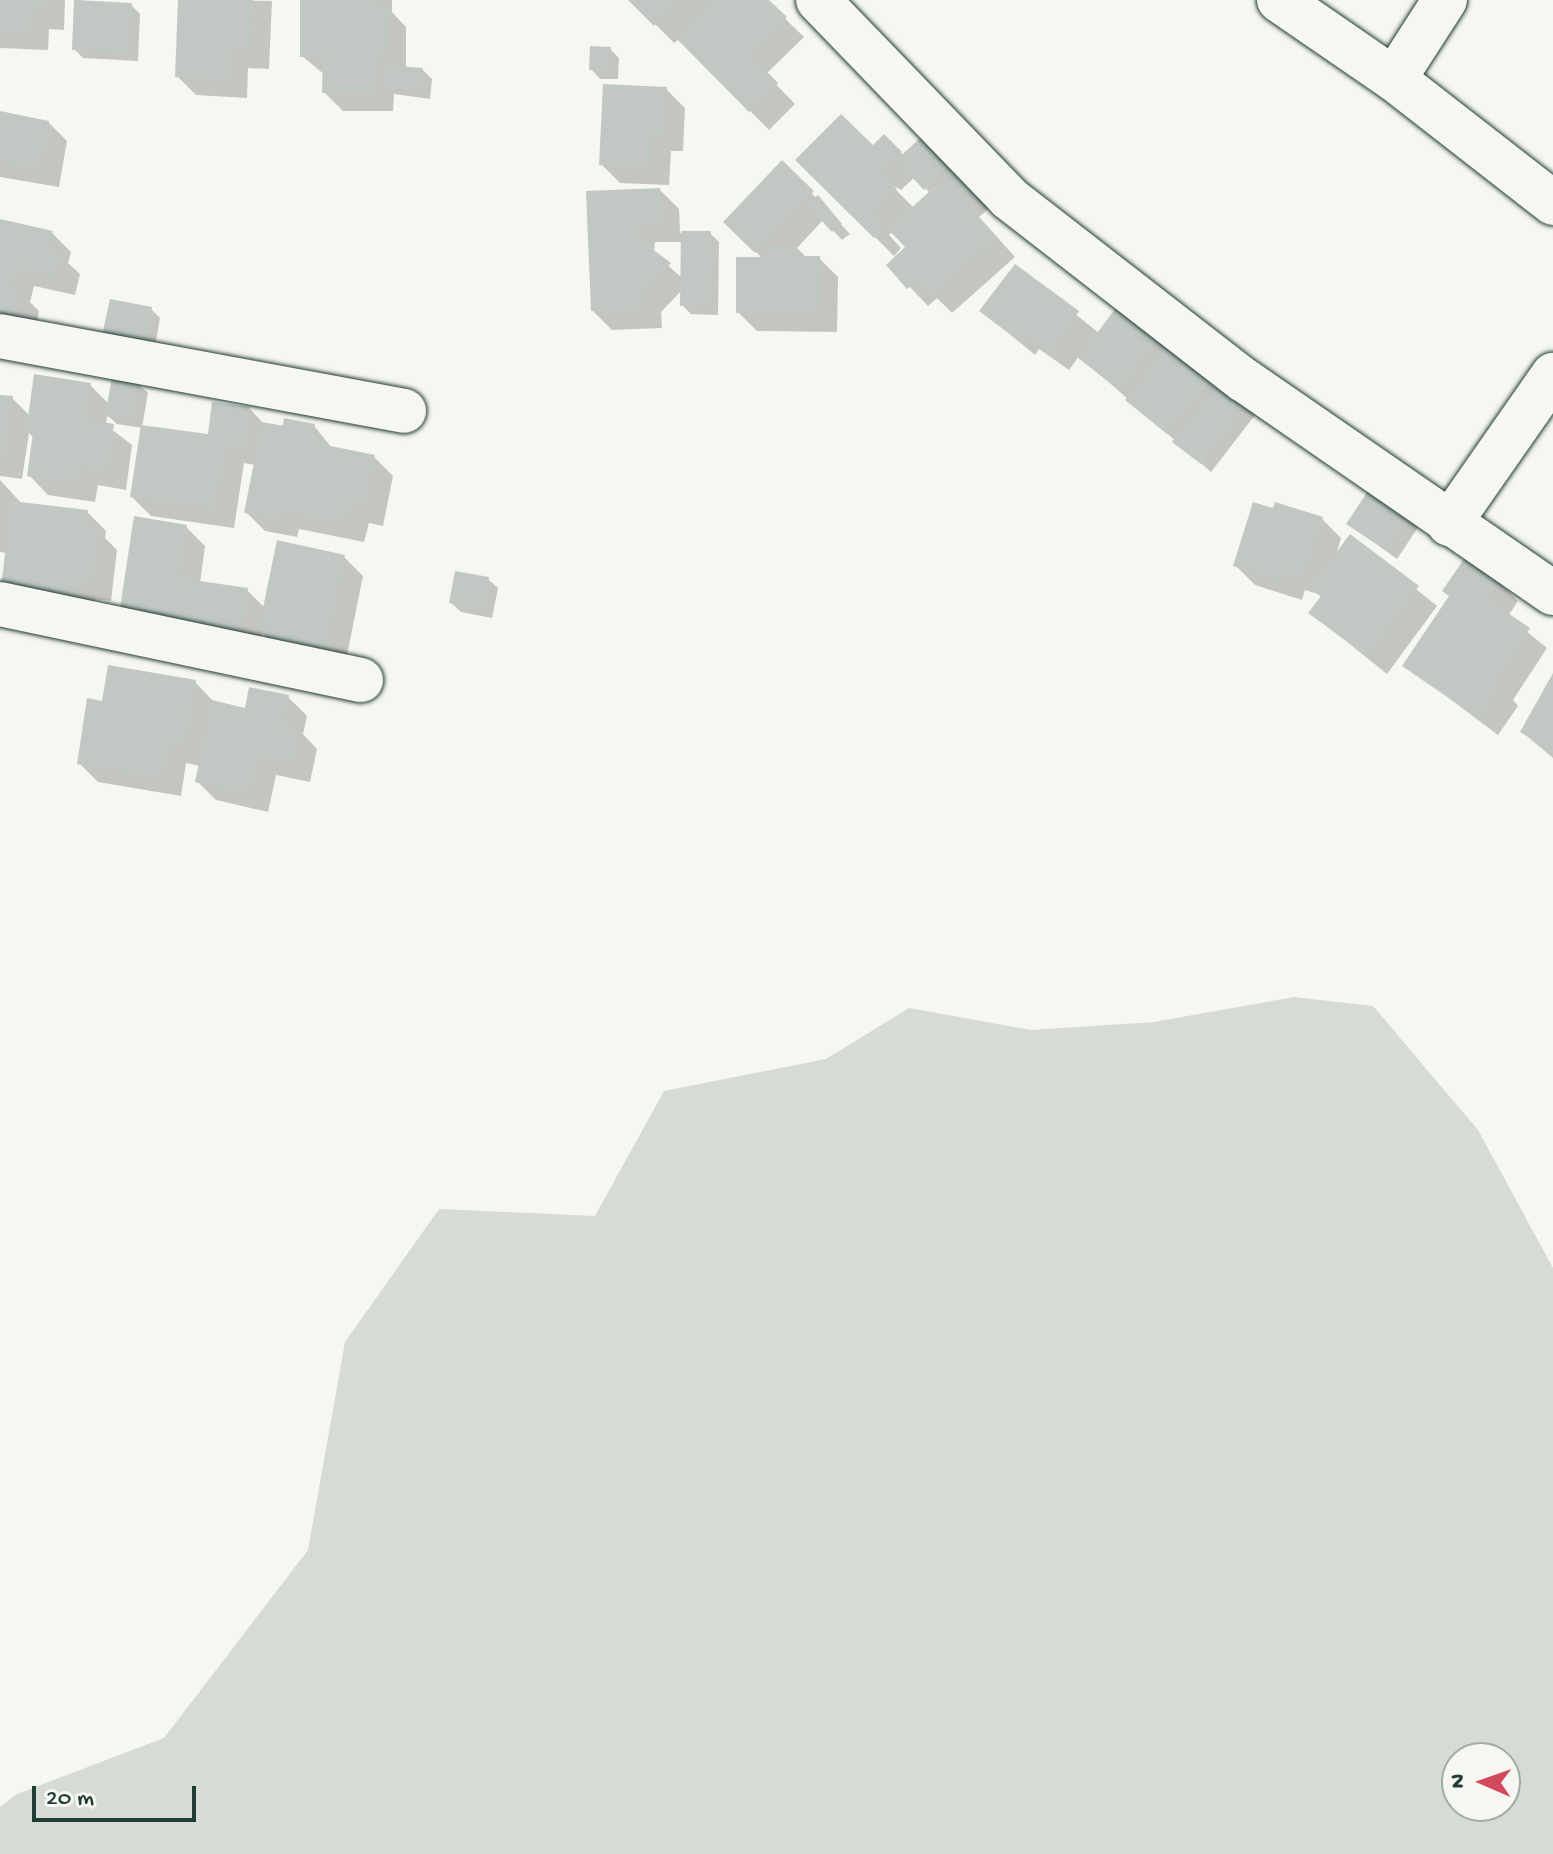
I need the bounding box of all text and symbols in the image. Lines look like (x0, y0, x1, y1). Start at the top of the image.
north arrow (1441, 1742, 1521, 1822)
scale bar (36, 1770, 200, 1820)
text: N (1446, 1774, 1472, 1789)
text: 20 m (46, 1785, 94, 1814)

